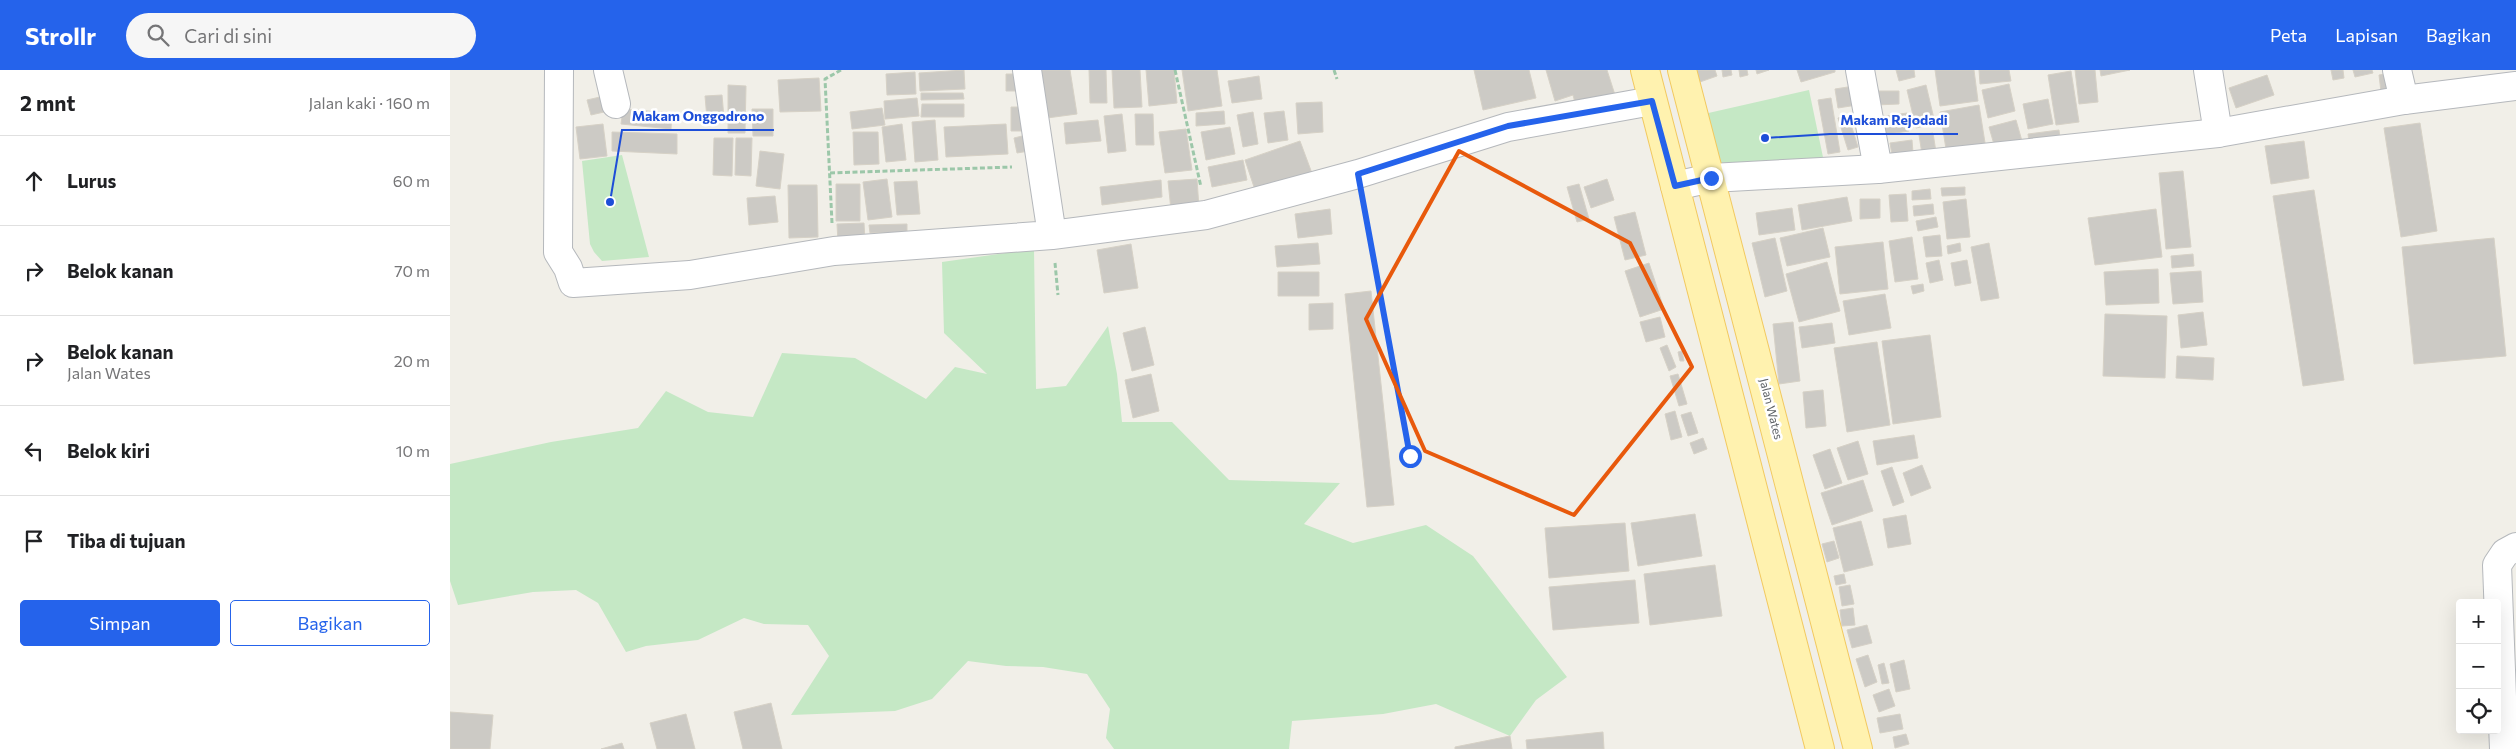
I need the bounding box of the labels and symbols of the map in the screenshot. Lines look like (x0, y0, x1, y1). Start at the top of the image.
callout: Makam Onggodrono (622, 101, 774, 130)
callout: Makam Rejodadi (1830, 105, 1958, 134)
text: Makam Onggodrono (632, 107, 764, 124)
text: Makam Rejodadi (1840, 111, 1948, 128)
route end (1700, 167, 1723, 190)
street label: Jalan Wates (1757, 377, 1786, 441)
route start (1399, 445, 1422, 468)

